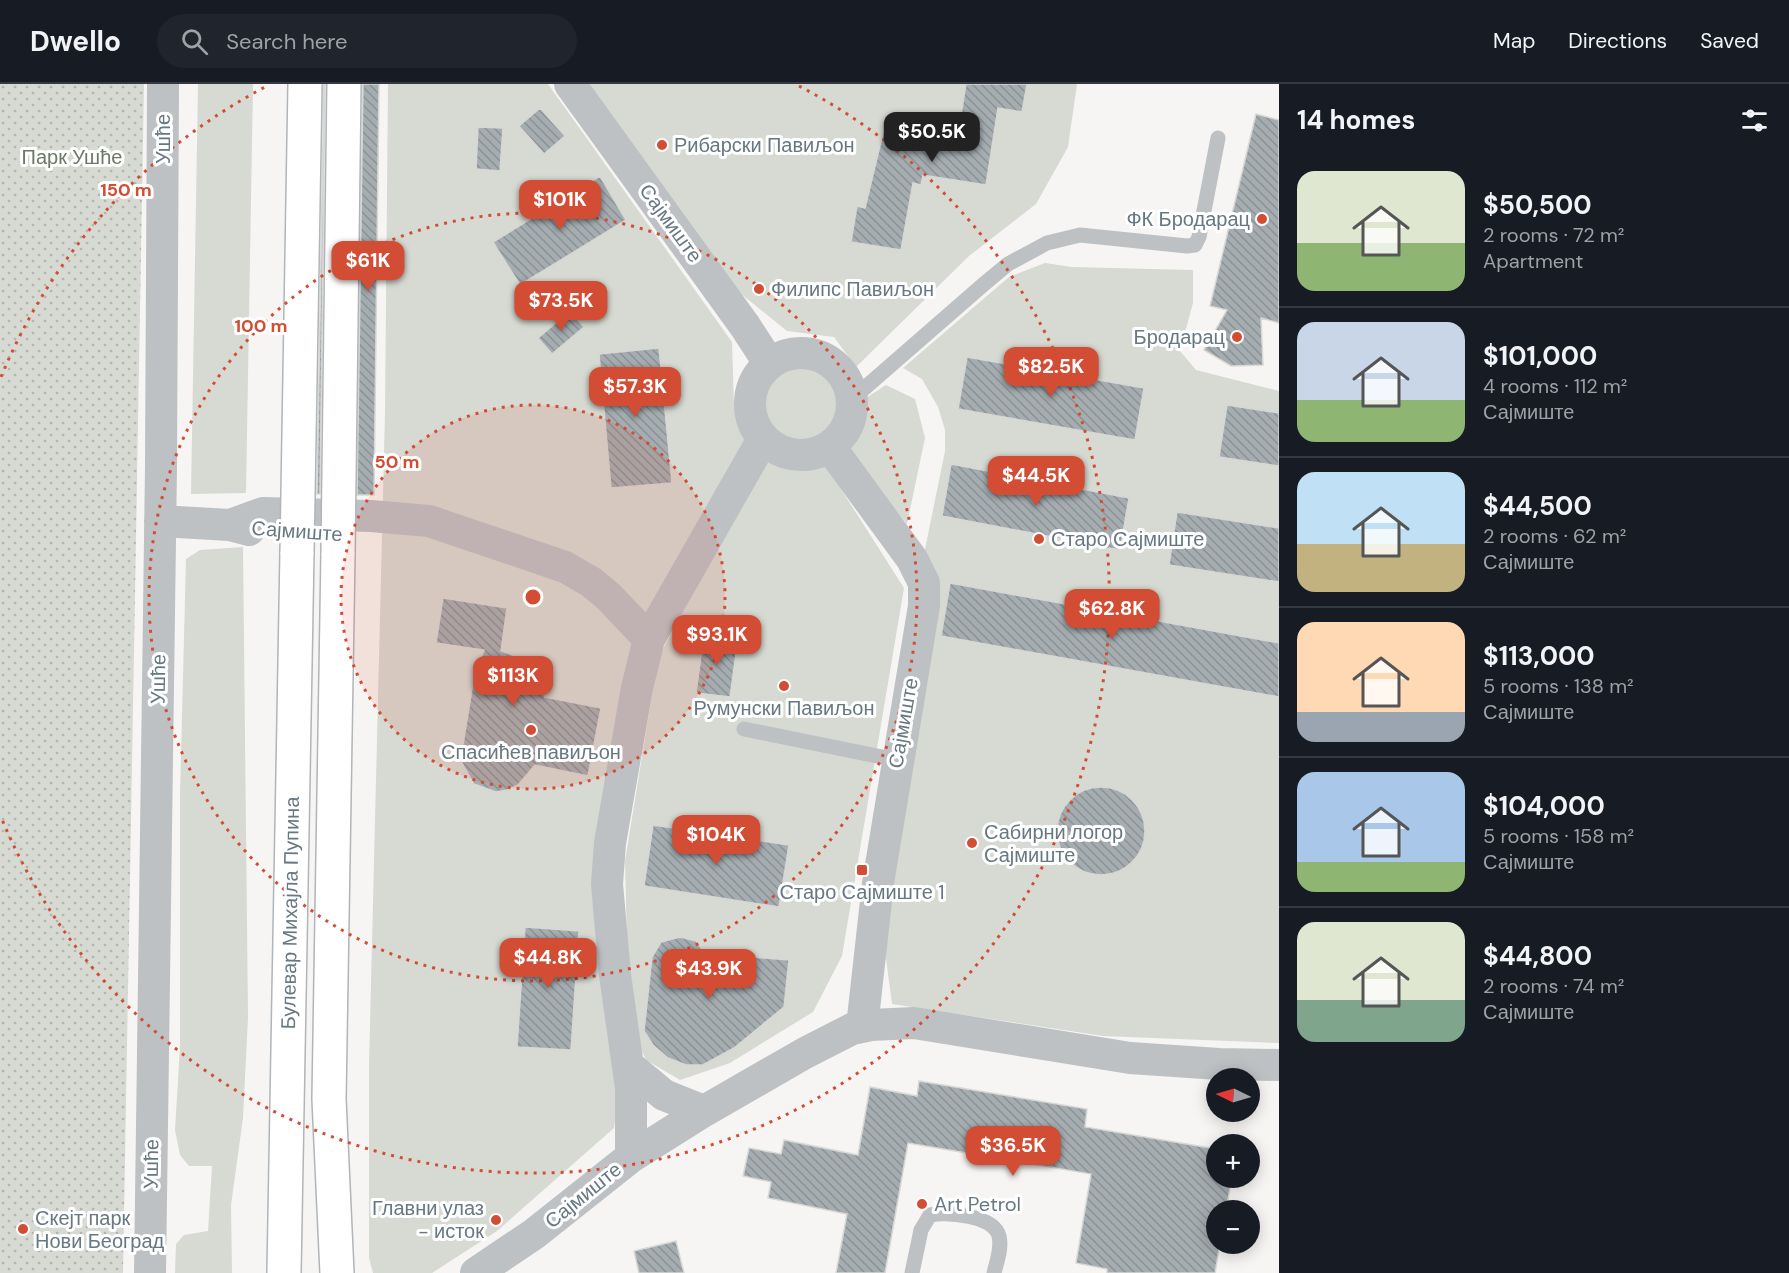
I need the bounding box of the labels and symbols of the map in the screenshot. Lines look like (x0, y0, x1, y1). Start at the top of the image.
pin: $50.5K (883, 112, 981, 163)
street label: Ушће (150, 114, 176, 164)
place label: Рибарски Павиљон (674, 132, 855, 158)
marker: Рибарски Павиљон (655, 138, 669, 152)
park label: Парк Ушће (22, 144, 122, 170)
text: 150 m (100, 178, 152, 202)
street label: Сајмиште (634, 178, 708, 268)
pin: $101K (518, 180, 602, 231)
place label: ФК Бродарац (1126, 206, 1250, 232)
marker: ФК Бродарац (1255, 212, 1269, 226)
pin: $61K (332, 241, 404, 292)
place label: Филипс Павиљон (771, 276, 934, 302)
pin: $73.5K (512, 281, 610, 332)
marker: Филипс Павиљон (752, 282, 766, 296)
text: 100 m (234, 314, 288, 338)
place label: Бродарац (1134, 324, 1225, 350)
marker: Бродарац (1230, 330, 1244, 344)
pin: $82.5K (1002, 347, 1100, 398)
pin: $57.3K (586, 367, 684, 418)
text: 50 m (374, 450, 420, 474)
pin: $44.5K (987, 456, 1085, 507)
street label: Сајмиште (251, 515, 343, 547)
place label: Старо Сајмиште (1051, 526, 1204, 552)
marker: Старо Сајмиште (1032, 532, 1046, 546)
centre of rings (523, 587, 543, 607)
pin: $62.8K (1063, 589, 1161, 640)
pin: $93.1K (668, 615, 766, 666)
street label: Ушће (145, 654, 171, 704)
pin: $113K (471, 656, 555, 707)
street label: Сајмиште (882, 676, 924, 770)
marker: Румунски Павиљон (777, 679, 791, 693)
place label: Румунски Павиљон (694, 695, 874, 721)
marker: Спасићев павиљон (524, 723, 538, 737)
place label: Спасићев павиљон (441, 739, 621, 765)
street label: Булевар Михајла Пупина (275, 795, 305, 1030)
pin: $104K (674, 815, 758, 866)
place label: Сабирни логор Сајмиште (984, 819, 1123, 868)
marker: Сабирни логор Сајмиште (965, 836, 979, 850)
marker: Старо Сајмиште 1 (855, 863, 869, 877)
place label: Старо Сајмиште 1 (780, 879, 944, 905)
pin: $44.8K (499, 938, 597, 989)
pin: $43.9K (660, 949, 758, 1000)
north arrow (1206, 1068, 1260, 1122)
pin: $36.5K (964, 1126, 1062, 1177)
street label: Ушће (138, 1139, 164, 1189)
street label: Сајмиште (539, 1156, 627, 1234)
place label: Art Petrol (934, 1191, 1021, 1217)
place label: Главни улаз - исток (372, 1195, 484, 1244)
marker: Art Petrol (915, 1197, 929, 1211)
place label: Скејт парк Нови Београд (35, 1205, 165, 1254)
marker: Главни улаз - исток (489, 1213, 503, 1227)
marker: Скејт парк Нови Београд (16, 1222, 30, 1236)

